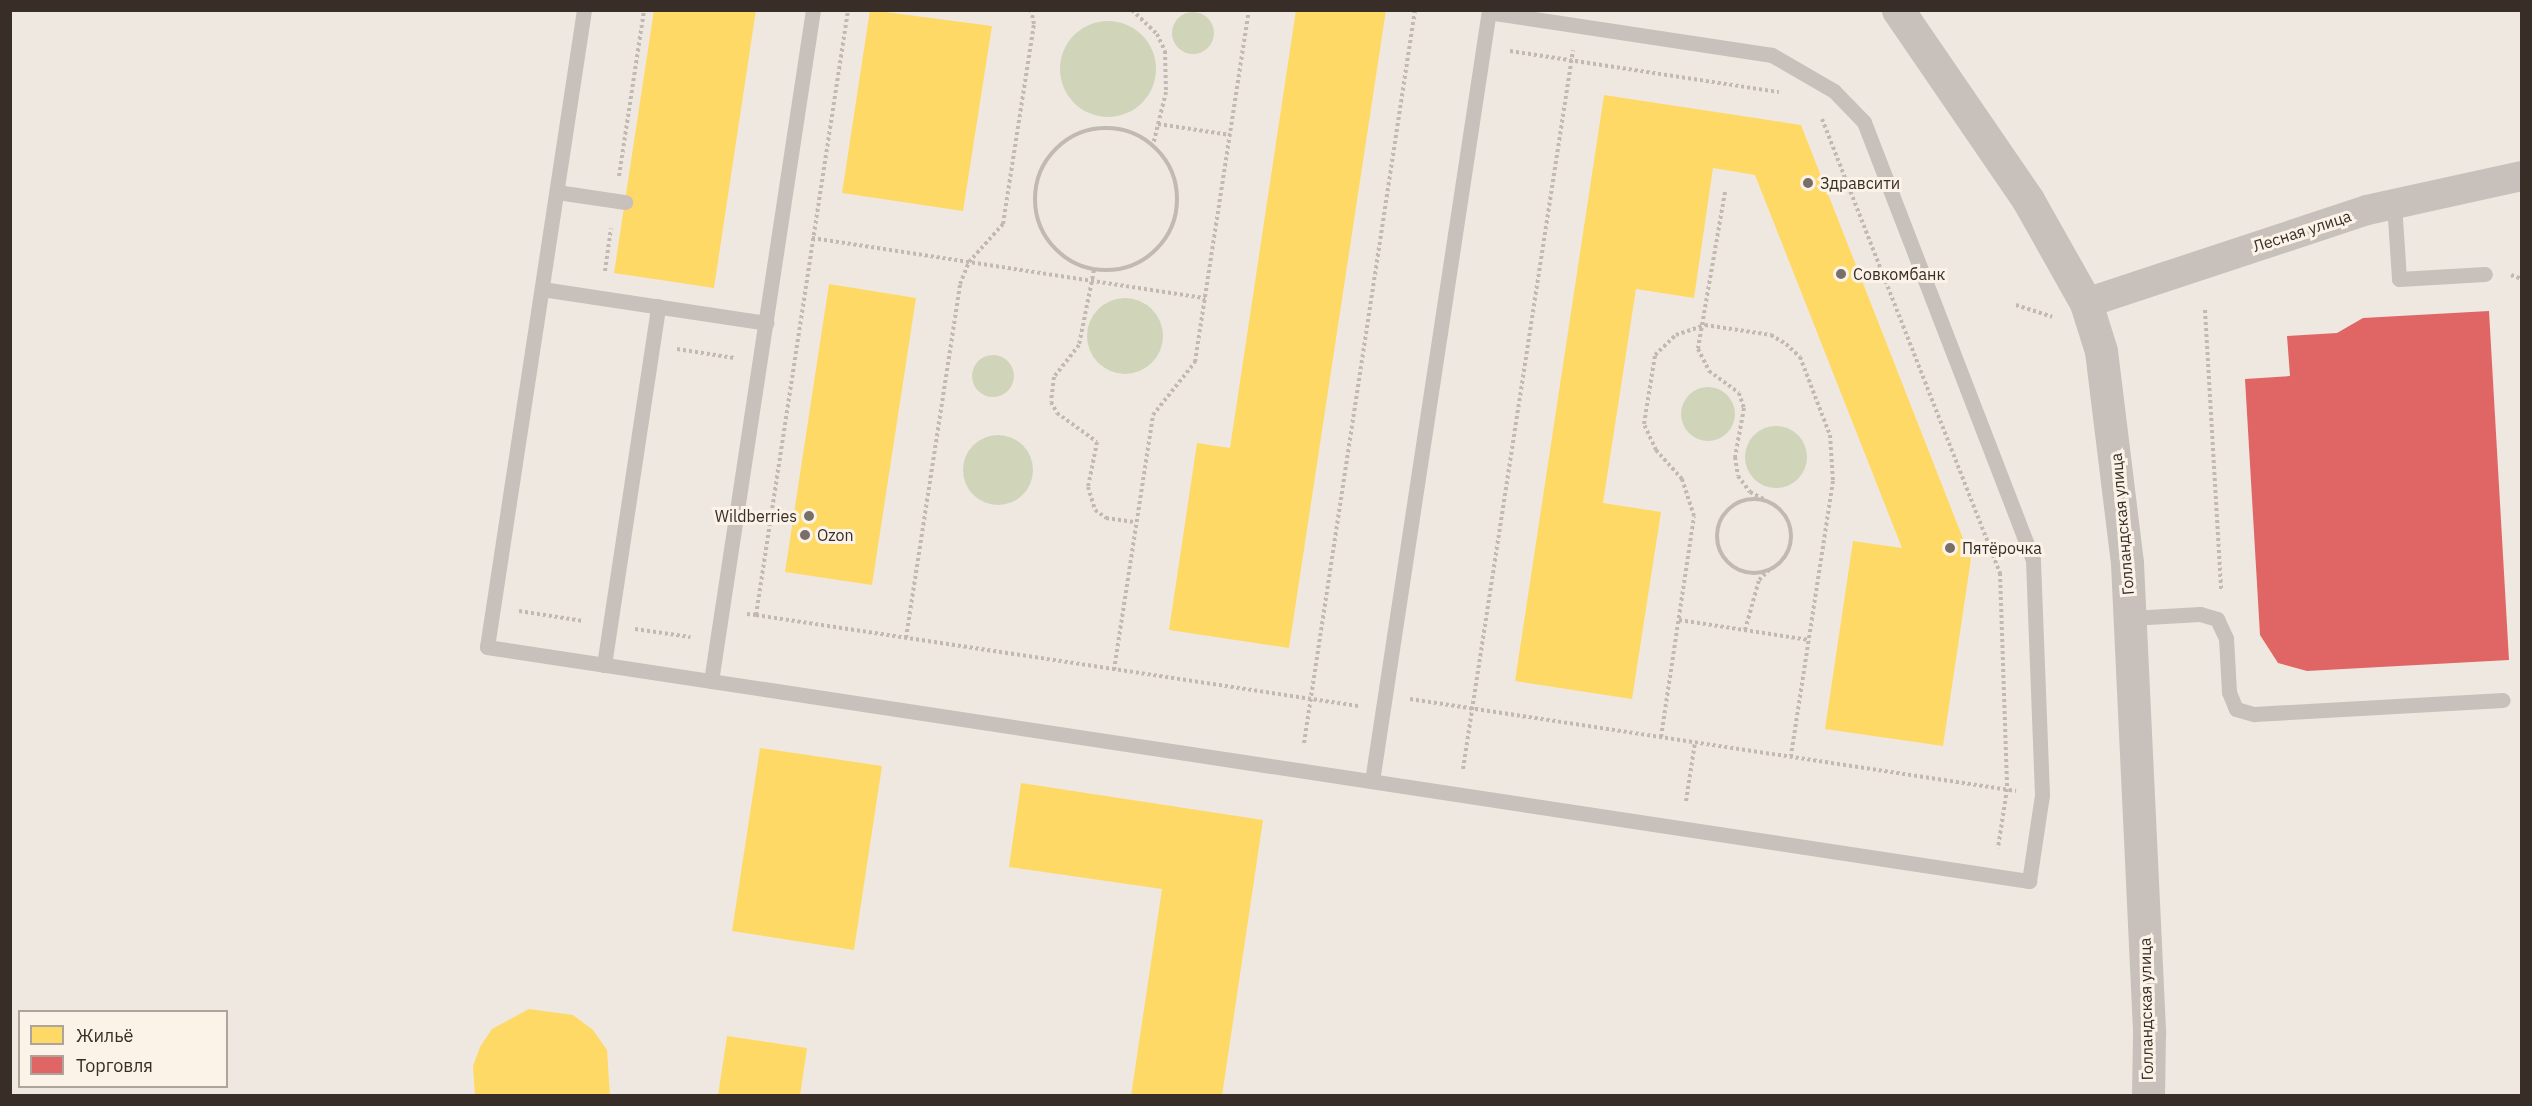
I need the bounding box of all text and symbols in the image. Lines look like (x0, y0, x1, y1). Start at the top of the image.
place label: Здравсити (1820, 173, 1900, 193)
marker: Здравсити (1801, 176, 1815, 190)
street label: Лесная улица (2250, 206, 2354, 256)
place label: Совкомбанк (1853, 264, 1945, 284)
marker: Совкомбанк (1834, 267, 1848, 281)
street label: Голландская улица (2106, 452, 2138, 596)
place label: Wildberries (715, 506, 797, 526)
marker: Wildberries (802, 509, 816, 523)
place label: Ozon (817, 525, 854, 545)
marker: Ozon (798, 528, 812, 542)
place label: Пятёрочка (1962, 538, 2042, 558)
marker: Пятёрочка (1943, 541, 1957, 555)
street label: Голландская улица (2135, 937, 2157, 1081)
legend (18, 1010, 228, 1088)
text: Жильё (76, 1024, 133, 1047)
text: Торговля (76, 1054, 153, 1077)

